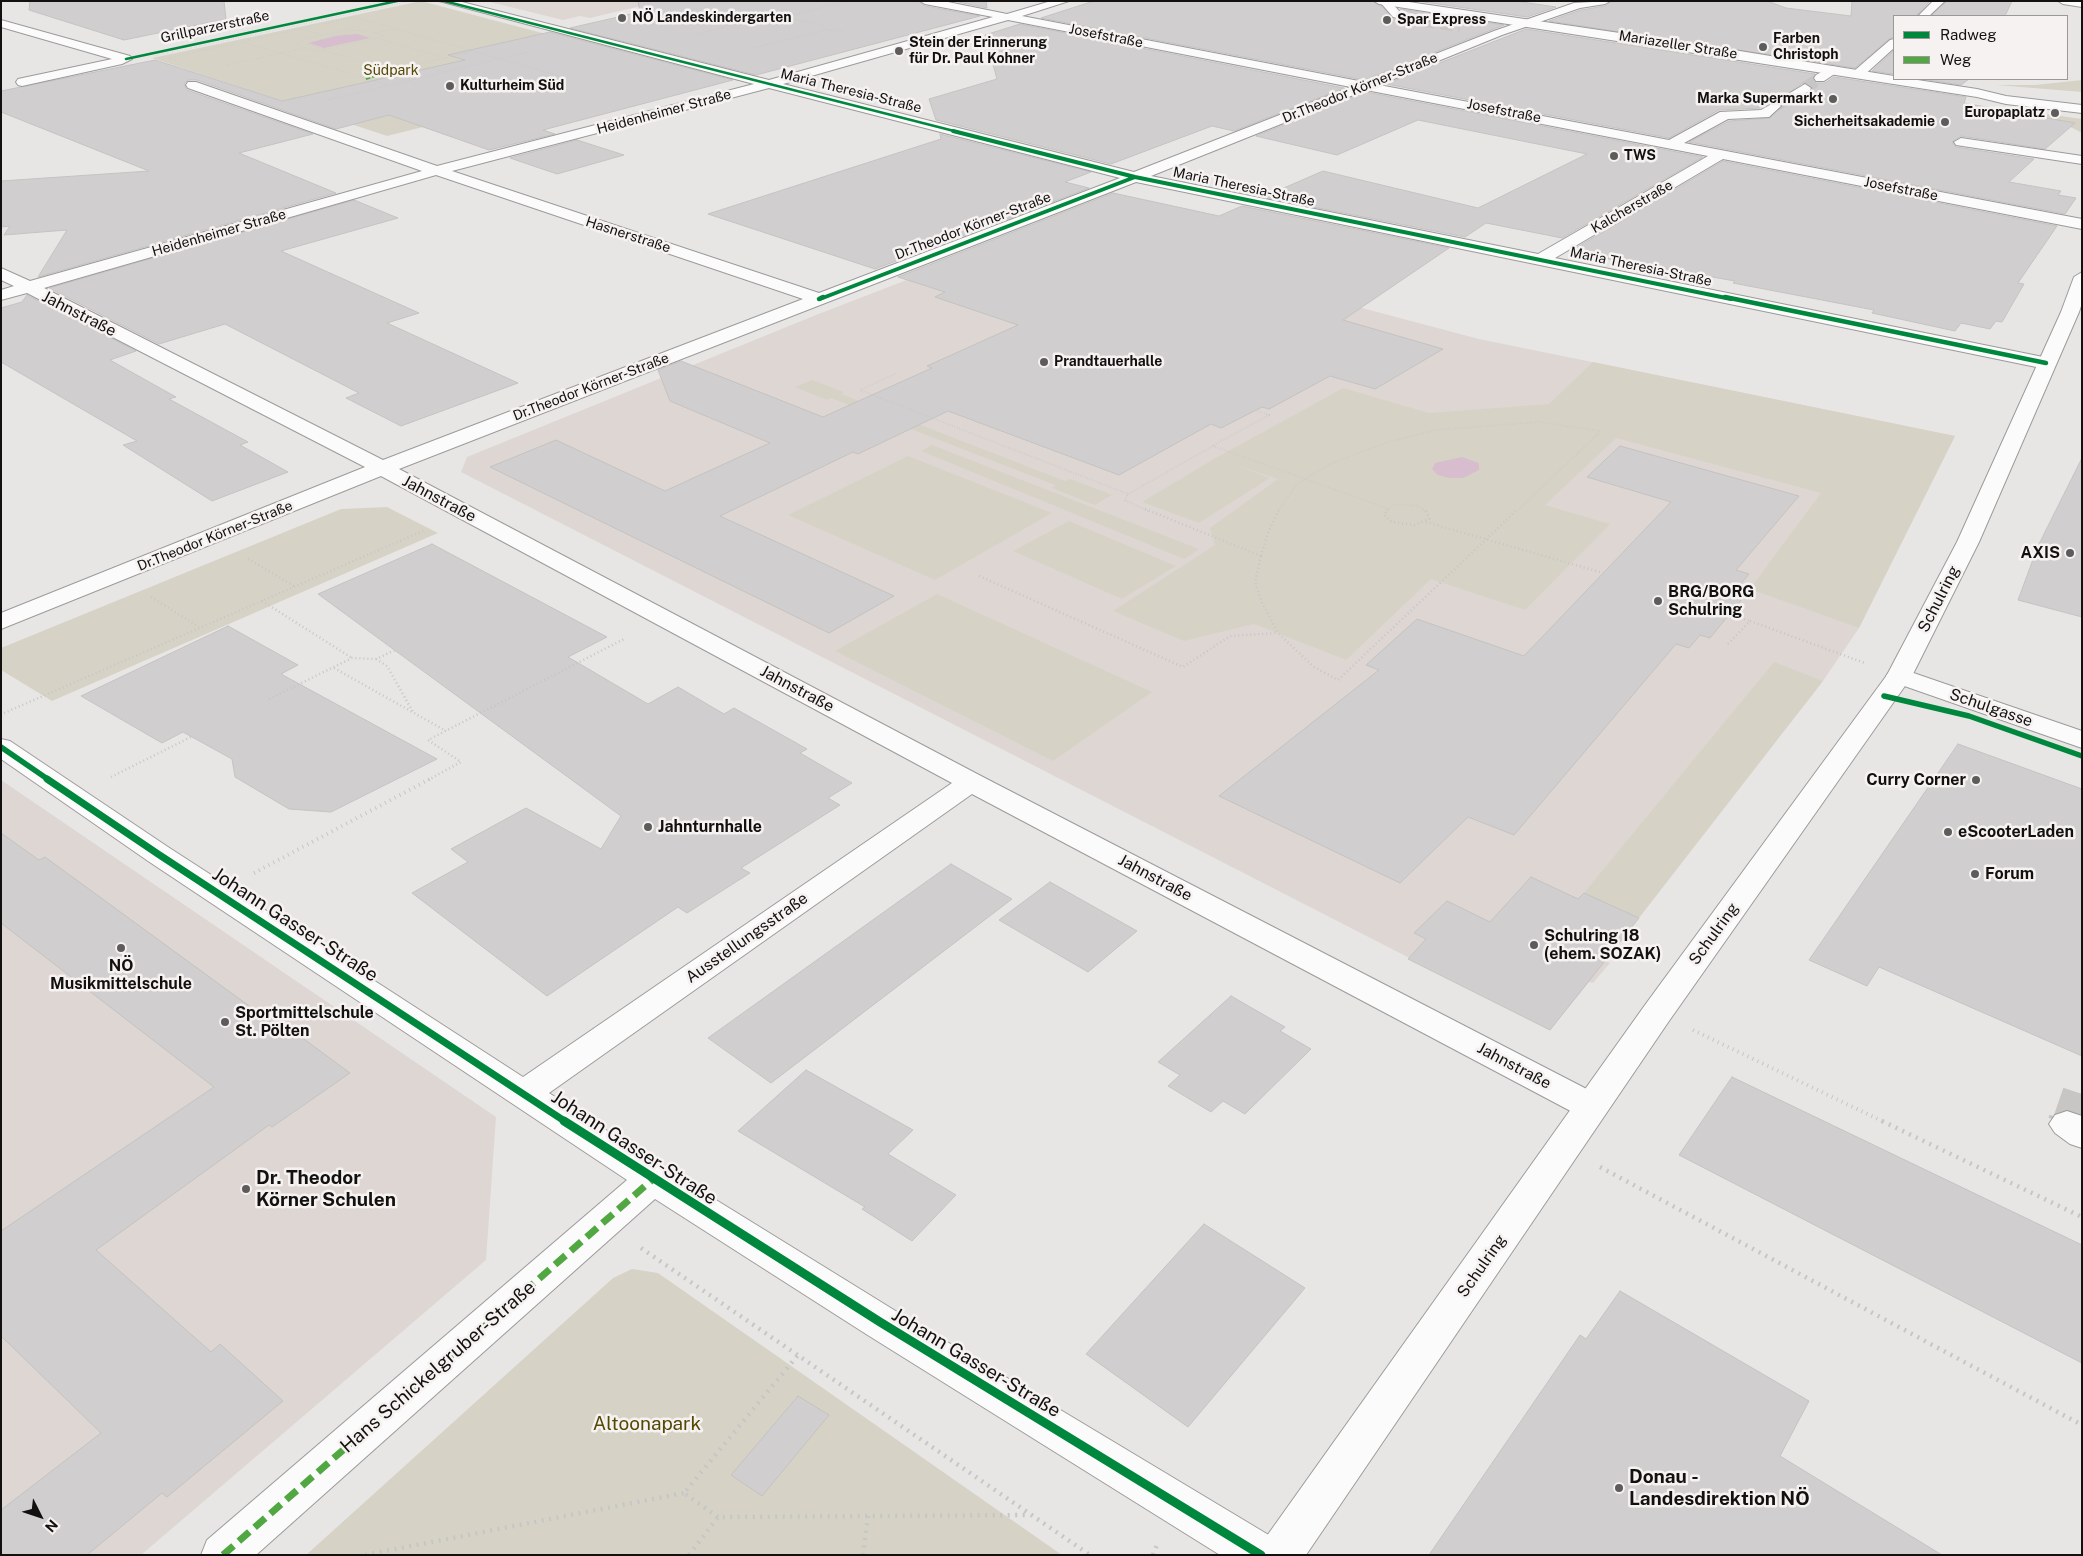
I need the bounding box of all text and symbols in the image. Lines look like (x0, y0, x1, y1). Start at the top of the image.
street label: Grillparzerstraße (159, 7, 271, 47)
place label: NÖ Landeskindergarten (632, 10, 792, 26)
marker: NÖ Landeskindergarten (616, 12, 628, 24)
place label: Spar Express (1397, 12, 1486, 28)
marker: Spar Express (1381, 14, 1393, 26)
legend (1893, 15, 2068, 80)
street label: Josefstraße (1068, 21, 1144, 51)
text: Radweg (1940, 26, 1997, 43)
street label: Mariazeller Straße (1618, 27, 1738, 63)
place label: Farben Christoph (1773, 31, 1839, 64)
place label: Stein der Erinnerung für Dr. Paul Kohner (909, 35, 1047, 68)
marker: Farben Christoph (1757, 41, 1769, 53)
marker: Stein der Erinnerung für Dr. Paul Kohner (893, 45, 905, 57)
street label: Dr.Theodor Körner-Straße (1280, 49, 1440, 127)
text: Weg (1940, 51, 1971, 68)
park label: Südpark (363, 63, 419, 79)
street label: Maria Theresia-Straße (779, 65, 923, 117)
place label: Kulturheim Süd (460, 78, 564, 94)
marker: Kulturheim Süd (444, 80, 456, 92)
street label: Heidenheimer Straße (595, 86, 733, 138)
place label: Marka Supermarkt (1697, 91, 1823, 107)
marker: Marka Supermarkt (1827, 93, 1839, 105)
street label: Josefstraße (1466, 96, 1542, 126)
place label: Europaplatz (1964, 105, 2045, 121)
marker: Europaplatz (2049, 107, 2061, 119)
place label: Sicherheitsakademie (1794, 114, 1935, 130)
marker: Sicherheitsakademie (1939, 116, 1951, 128)
place label: TWS (1624, 148, 1656, 164)
marker: TWS (1608, 150, 1620, 162)
street label: Maria Theresia-Straße (1171, 164, 1317, 210)
street label: Josefstraße (1863, 174, 1939, 204)
street label: Kalcherstraße (1588, 177, 1676, 237)
street label: Dr.Theodor Körner-Straße (893, 188, 1053, 264)
street label: Heidenheimer Straße (150, 206, 288, 260)
street label: Hasnerstraße (583, 213, 673, 257)
street label: Maria Theresia-Straße (1568, 244, 1714, 290)
street label: Jahnstraße (39, 287, 119, 341)
street label: Dr.Theodor Körner-Straße (511, 349, 671, 425)
place label: Prandtauerhalle (1054, 354, 1162, 370)
marker: Prandtauerhalle (1038, 356, 1050, 368)
street label: Jahnstraße (399, 472, 479, 526)
street label: Dr.Theodor Körner-Straße (135, 497, 295, 575)
place label: AXIS (2021, 543, 2060, 563)
marker: AXIS (2064, 547, 2076, 559)
street label: Schulring (1914, 562, 1964, 636)
place label: BRG/BORG Schulring (1668, 582, 1754, 620)
marker: BRG/BORG Schulring (1652, 595, 1664, 607)
street label: Jahnstraße (757, 662, 837, 716)
street label: Schulgasse (1947, 685, 2035, 731)
place label: Curry Corner (1866, 770, 1966, 790)
marker: Curry Corner (1970, 774, 1982, 786)
place label: Jahnturnhalle (658, 817, 762, 837)
marker: Jahnturnhalle (642, 821, 654, 833)
place label: eScooterLaden (1958, 822, 2074, 842)
marker: eScooterLaden (1942, 826, 1954, 838)
street label: Jahnstraße (1115, 851, 1195, 905)
street label: Johann Gasser-Straße (208, 863, 382, 987)
place label: Forum (1985, 864, 2034, 884)
marker: Forum (1969, 868, 1981, 880)
street label: Ausstellungsstraße (682, 889, 812, 987)
street label: Schulring (1685, 899, 1743, 969)
place label: Schulring 18 (ehem. SOZAK) (1544, 926, 1661, 964)
marker: Schulring 18 (ehem. SOZAK) (1528, 939, 1540, 951)
marker: NÖ Musikmittelschule (115, 942, 127, 954)
place label: NÖ Musikmittelschule (50, 956, 192, 994)
place label: Sportmittelschule St. Pölten (235, 1003, 374, 1041)
marker: Sportmittelschule St. Pölten (219, 1016, 231, 1028)
street label: Jahnstraße (1474, 1039, 1554, 1093)
street label: Johann Gasser-Straße (547, 1086, 721, 1210)
place label: Dr. Theodor Körner Schulen (256, 1167, 396, 1211)
marker: Dr. Theodor Körner Schulen (240, 1183, 252, 1195)
street label: Schulring (1453, 1231, 1511, 1301)
street label: Hans Schickelgruber-Straße (336, 1276, 540, 1458)
street label: Johann Gasser-Straße (887, 1304, 1065, 1422)
park label: Altoonapark (593, 1413, 701, 1435)
place label: Donau - Landesdirektion NÖ (1629, 1466, 1810, 1510)
marker: Donau - Landesdirektion NÖ (1613, 1482, 1625, 1494)
north arrow (15, 1491, 65, 1541)
text: N (42, 1516, 61, 1535)

